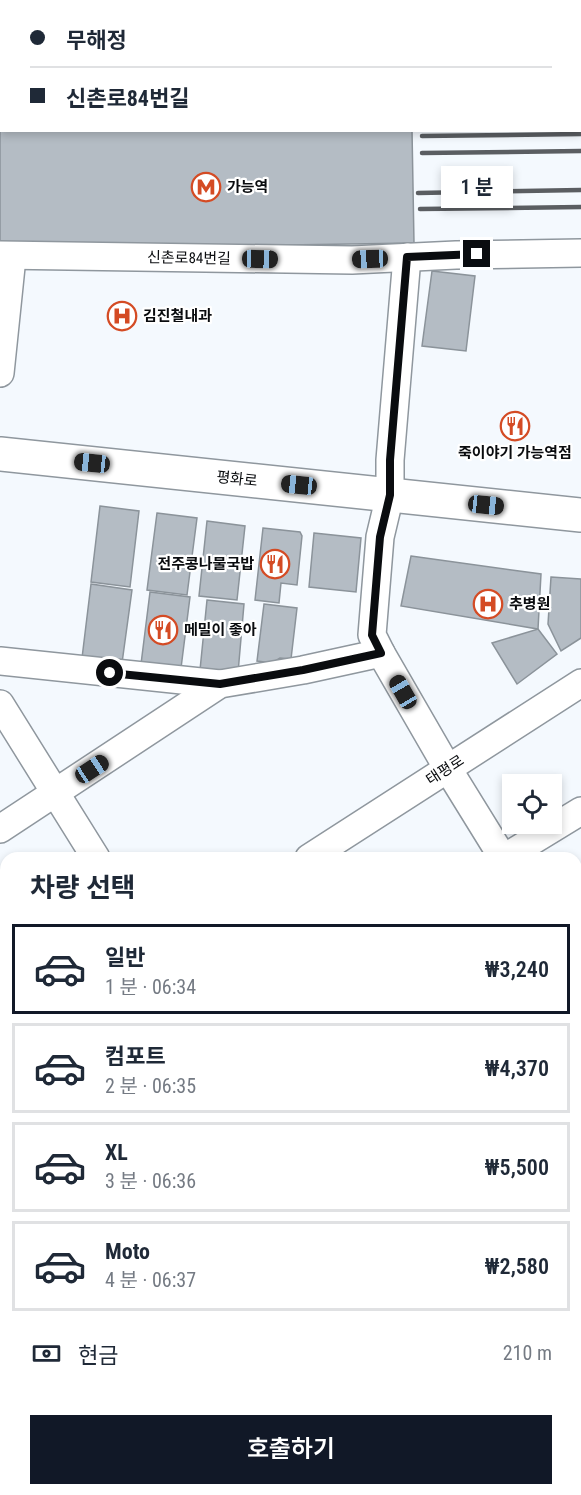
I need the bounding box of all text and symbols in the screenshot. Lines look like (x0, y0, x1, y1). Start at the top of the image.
text: 무해정 (66, 28, 127, 53)
text: 신촌로84번길 (66, 86, 189, 111)
callout: 1 분 (441, 167, 513, 209)
metro station icon: 가능역 (190, 171, 222, 203)
text: 1 분 (460, 175, 494, 199)
place label: 가능역 (227, 178, 268, 196)
route end (463, 240, 490, 267)
street label: 신촌로84번길 (147, 248, 231, 268)
car (352, 249, 388, 269)
car (242, 250, 278, 268)
hospital icon: 김진철내과 (106, 300, 138, 332)
place label: 김진철내과 (143, 307, 212, 325)
restaurant icon: 죽이야기 가능역점 (499, 410, 531, 442)
place label: 죽이야기 가능역점 (458, 444, 572, 462)
car (73, 452, 111, 474)
street label: 평화로 (215, 468, 259, 490)
car (280, 474, 318, 496)
car (467, 494, 505, 516)
restaurant icon: 전주콩나물국밥 (259, 548, 291, 580)
place label: 전주콩나물국밥 (157, 555, 254, 573)
hospital icon: 추병원 (472, 588, 504, 620)
place label: 추병원 (509, 595, 550, 613)
restaurant icon: 메밀이 좋아 (147, 614, 179, 646)
place label: 메밀이 좋아 (184, 621, 257, 639)
route start (96, 659, 123, 686)
car (386, 672, 420, 712)
street label: 태평로 (423, 751, 467, 789)
car (72, 752, 112, 786)
map controls (502, 774, 562, 834)
button: locate (502, 774, 562, 834)
text: 차량 선택 (30, 872, 136, 904)
icon: car (33, 942, 87, 996)
text: 일반 (105, 945, 145, 970)
text: ₩3,240 (484, 957, 549, 982)
text: 1 분 · 06:34 (105, 975, 196, 999)
icon: car (33, 1041, 87, 1095)
text: 컴포트 (105, 1044, 166, 1069)
text: ₩4,370 (484, 1056, 549, 1081)
text: 2 분 · 06:35 (105, 1074, 196, 1098)
icon: car (33, 1140, 87, 1194)
text: XL (105, 1140, 128, 1165)
text: ₩5,500 (484, 1155, 549, 1180)
text: 3 분 · 06:36 (105, 1169, 196, 1193)
icon: car (33, 1239, 87, 1293)
text: Moto (105, 1239, 150, 1264)
text: ₩2,580 (484, 1254, 549, 1279)
text: 4 분 · 06:37 (105, 1268, 196, 1292)
icon: cash (30, 1337, 63, 1370)
text: 210 m (503, 1341, 552, 1365)
text: 현금 (78, 1343, 118, 1368)
button: 호출하기 (30, 1415, 552, 1484)

